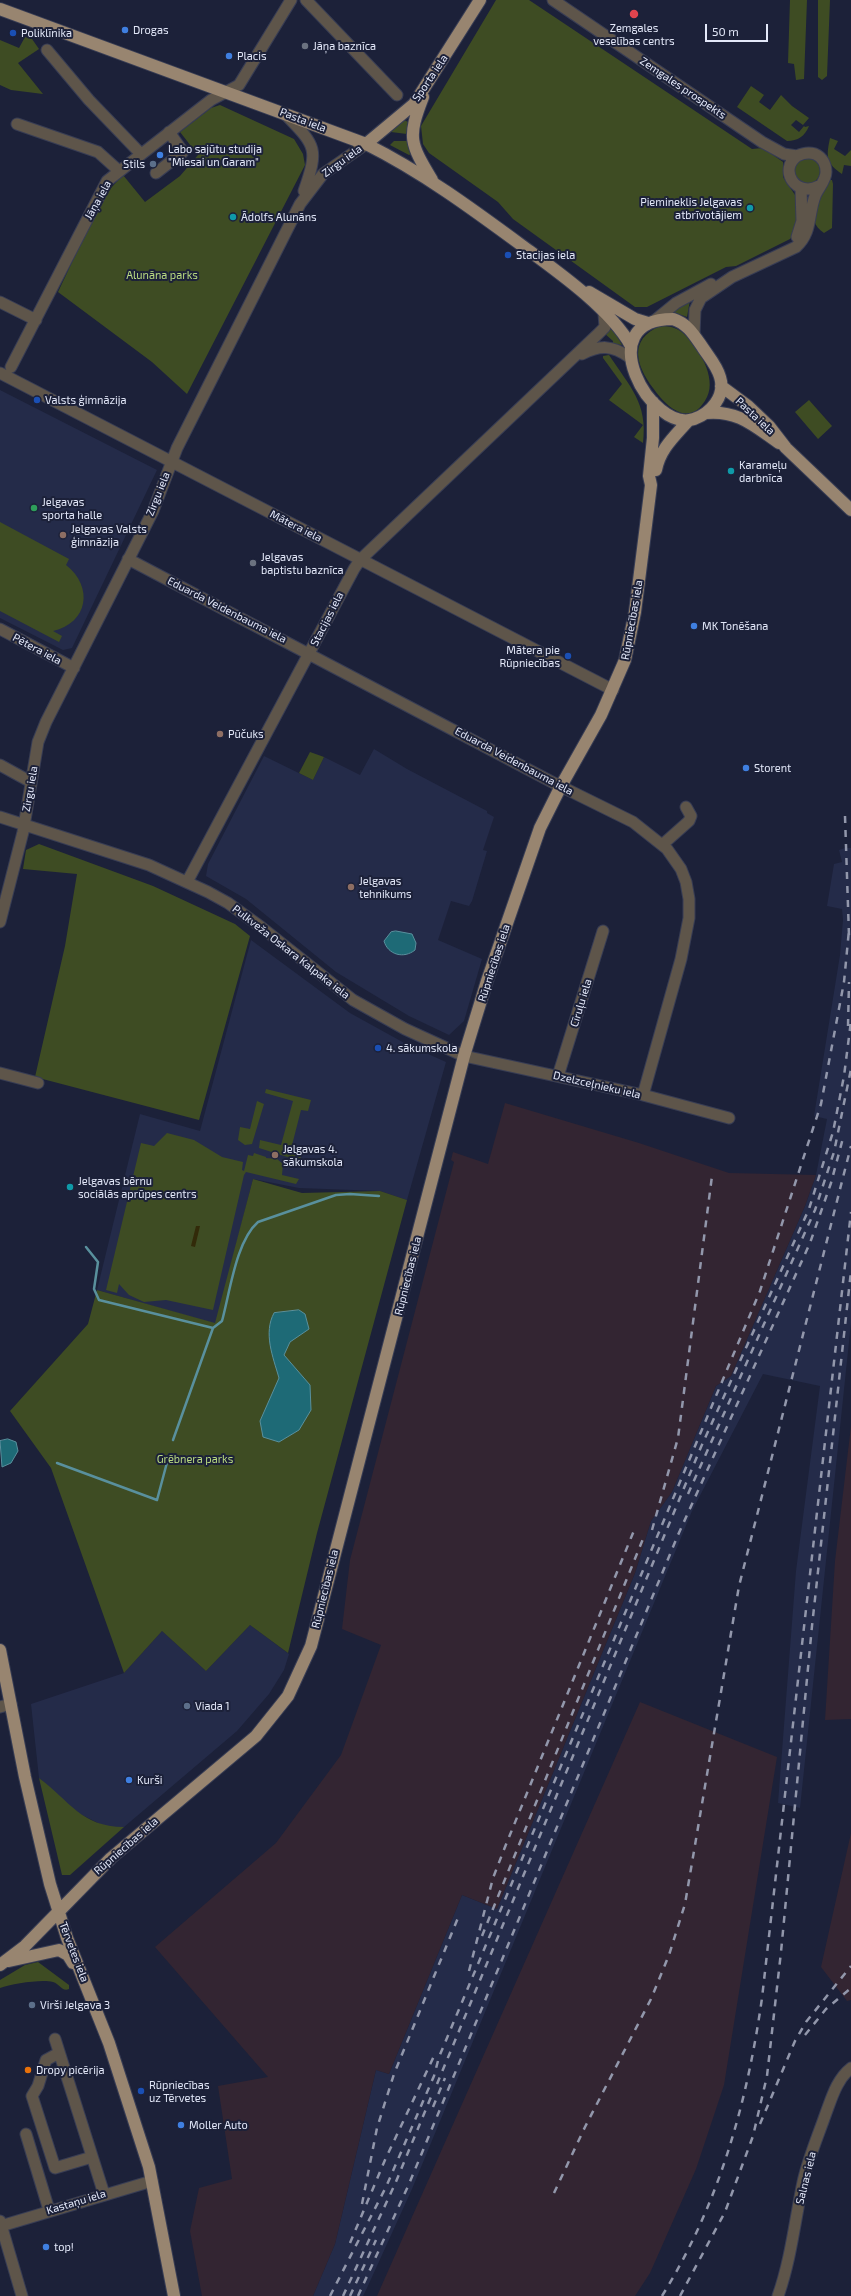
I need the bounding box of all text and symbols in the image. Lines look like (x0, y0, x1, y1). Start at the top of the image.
marker: Zemgales veselības centrs (628, 8, 640, 20)
scale bar (707, 16, 770, 42)
place label: Zemgales veselības centrs (593, 21, 675, 47)
place label: Drogas (133, 23, 169, 37)
text: 50 m (712, 24, 739, 38)
marker: Drogas (120, 25, 130, 35)
place label: Poliklīnika (21, 26, 72, 40)
marker: Poliklīnika (8, 28, 18, 38)
place label: Jāņa baznīca (313, 39, 376, 53)
marker: Jāņa baznīca (300, 41, 310, 51)
place label: Placis (237, 49, 266, 63)
marker: Placis (224, 51, 234, 61)
street label: Sporta iela (409, 52, 451, 104)
street label: Zemgales prospekts (637, 54, 729, 122)
street label: Pasta iela (278, 105, 328, 135)
place label: Labo sajūtu studija "Miesai un Garam" (168, 142, 262, 168)
street label: Zirgu iela (319, 142, 365, 180)
marker: Labo sajūtu studija "Miesai un Garam" (155, 150, 165, 160)
place label: Stils (123, 157, 145, 171)
marker: Stils (148, 159, 158, 169)
street label: Jāņa iela (82, 178, 114, 222)
place label: Piemineklis Jelgavas atbrīvotājiem (640, 195, 742, 221)
marker: Piemineklis Jelgavas atbrīvotājiem (745, 203, 755, 213)
place label: Ādolfs Alunāns (241, 210, 317, 224)
marker: Ādolfs Alunāns (228, 212, 238, 222)
place label: Stacijas iela (516, 248, 575, 262)
marker: Stacijas iela (503, 250, 513, 260)
park label: Alunāna parks (126, 268, 198, 282)
place label: Valsts ģimnāzija (45, 393, 127, 407)
marker: Valsts ģimnāzija (32, 395, 42, 405)
street label: Pasta iela (733, 395, 777, 437)
place label: Karameļu darbnīca (739, 458, 787, 484)
marker: Karameļu darbnīca (726, 466, 736, 476)
street label: Zirgu iela (143, 470, 173, 518)
place label: Jelgavas sporta halle (42, 495, 102, 521)
marker: Jelgavas sporta halle (29, 503, 39, 513)
street label: Mātera iela (268, 507, 324, 545)
place label: Jelgavas Valsts ģimnāzija (71, 522, 147, 548)
marker: Jelgavas Valsts ģimnāzija (58, 530, 68, 540)
place label: Jelgavas baptistu baznīca (261, 550, 344, 576)
marker: Jelgavas baptistu baznīca (248, 558, 258, 568)
street label: Eduarda Veidenbauma iela (165, 574, 289, 646)
street label: Rūpniecības iela (618, 579, 646, 661)
street label: Stacijas iela (308, 590, 346, 648)
place label: MK Tonēšana (702, 619, 768, 633)
marker: MK Tonēšana (689, 621, 699, 631)
street label: Pētera iela (10, 631, 64, 667)
place label: Mātera pie Rūpniecības (500, 643, 560, 669)
marker: Mātera pie Rūpniecības (563, 651, 573, 661)
street label: Eduarda Veidenbauma iela (453, 724, 575, 798)
place label: Pūčuks (228, 727, 264, 741)
marker: Pūčuks (215, 729, 225, 739)
place label: Storent (754, 761, 791, 775)
marker: Storent (741, 763, 751, 773)
street label: Zirgu iela (19, 765, 41, 813)
place label: Jelgavas tehnikums (359, 874, 412, 900)
marker: Jelgavas tehnikums (346, 882, 356, 892)
street label: Pulkveža Oskara Kalpaka iela (230, 902, 352, 1002)
street label: Rūpniecības iela (475, 922, 513, 1004)
street label: Cīruļu iela (567, 977, 595, 1029)
place label: 4. sākumskola (386, 1041, 457, 1055)
marker: 4. sākumskola (373, 1043, 383, 1053)
street label: Dzelzceļnieku iela (552, 1069, 642, 1101)
place label: Jelgavas 4. sākumskola (283, 1142, 343, 1168)
marker: Jelgavas 4. sākumskola (270, 1150, 280, 1160)
place label: Jelgavas bērnu sociālās aprūpes centrs (78, 1174, 197, 1200)
marker: Jelgavas bērnu sociālās aprūpes centrs (65, 1182, 75, 1192)
street label: Rūpniecības iela (392, 1235, 424, 1317)
park label: Grēbnera parks (157, 1452, 233, 1466)
street label: Rūpniecības iela (309, 1548, 341, 1630)
place label: Viada 1 (195, 1699, 230, 1713)
marker: Viada 1 (182, 1701, 192, 1711)
place label: Kurši (137, 1773, 162, 1787)
marker: Kurši (124, 1775, 134, 1785)
street label: Rūpniecības iela (91, 1814, 161, 1878)
street label: Tērvetes iela (57, 1920, 91, 1984)
place label: Virši Jelgava 3 (40, 1998, 110, 2012)
marker: Virši Jelgava 3 (27, 2000, 37, 2010)
place label: Dropy picērija (36, 2063, 105, 2077)
marker: Dropy picērija (23, 2065, 33, 2075)
place label: Rūpniecības uz Tērvetes (149, 2078, 209, 2104)
marker: Rūpniecības uz Tērvetes (136, 2086, 146, 2096)
place label: Moller Auto (189, 2118, 248, 2132)
marker: Moller Auto (176, 2120, 186, 2130)
street label: Salnas iela (793, 2150, 819, 2206)
street label: Kastaņu iela (45, 2187, 107, 2217)
place label: top! (54, 2240, 74, 2254)
marker: top! (41, 2242, 51, 2252)

